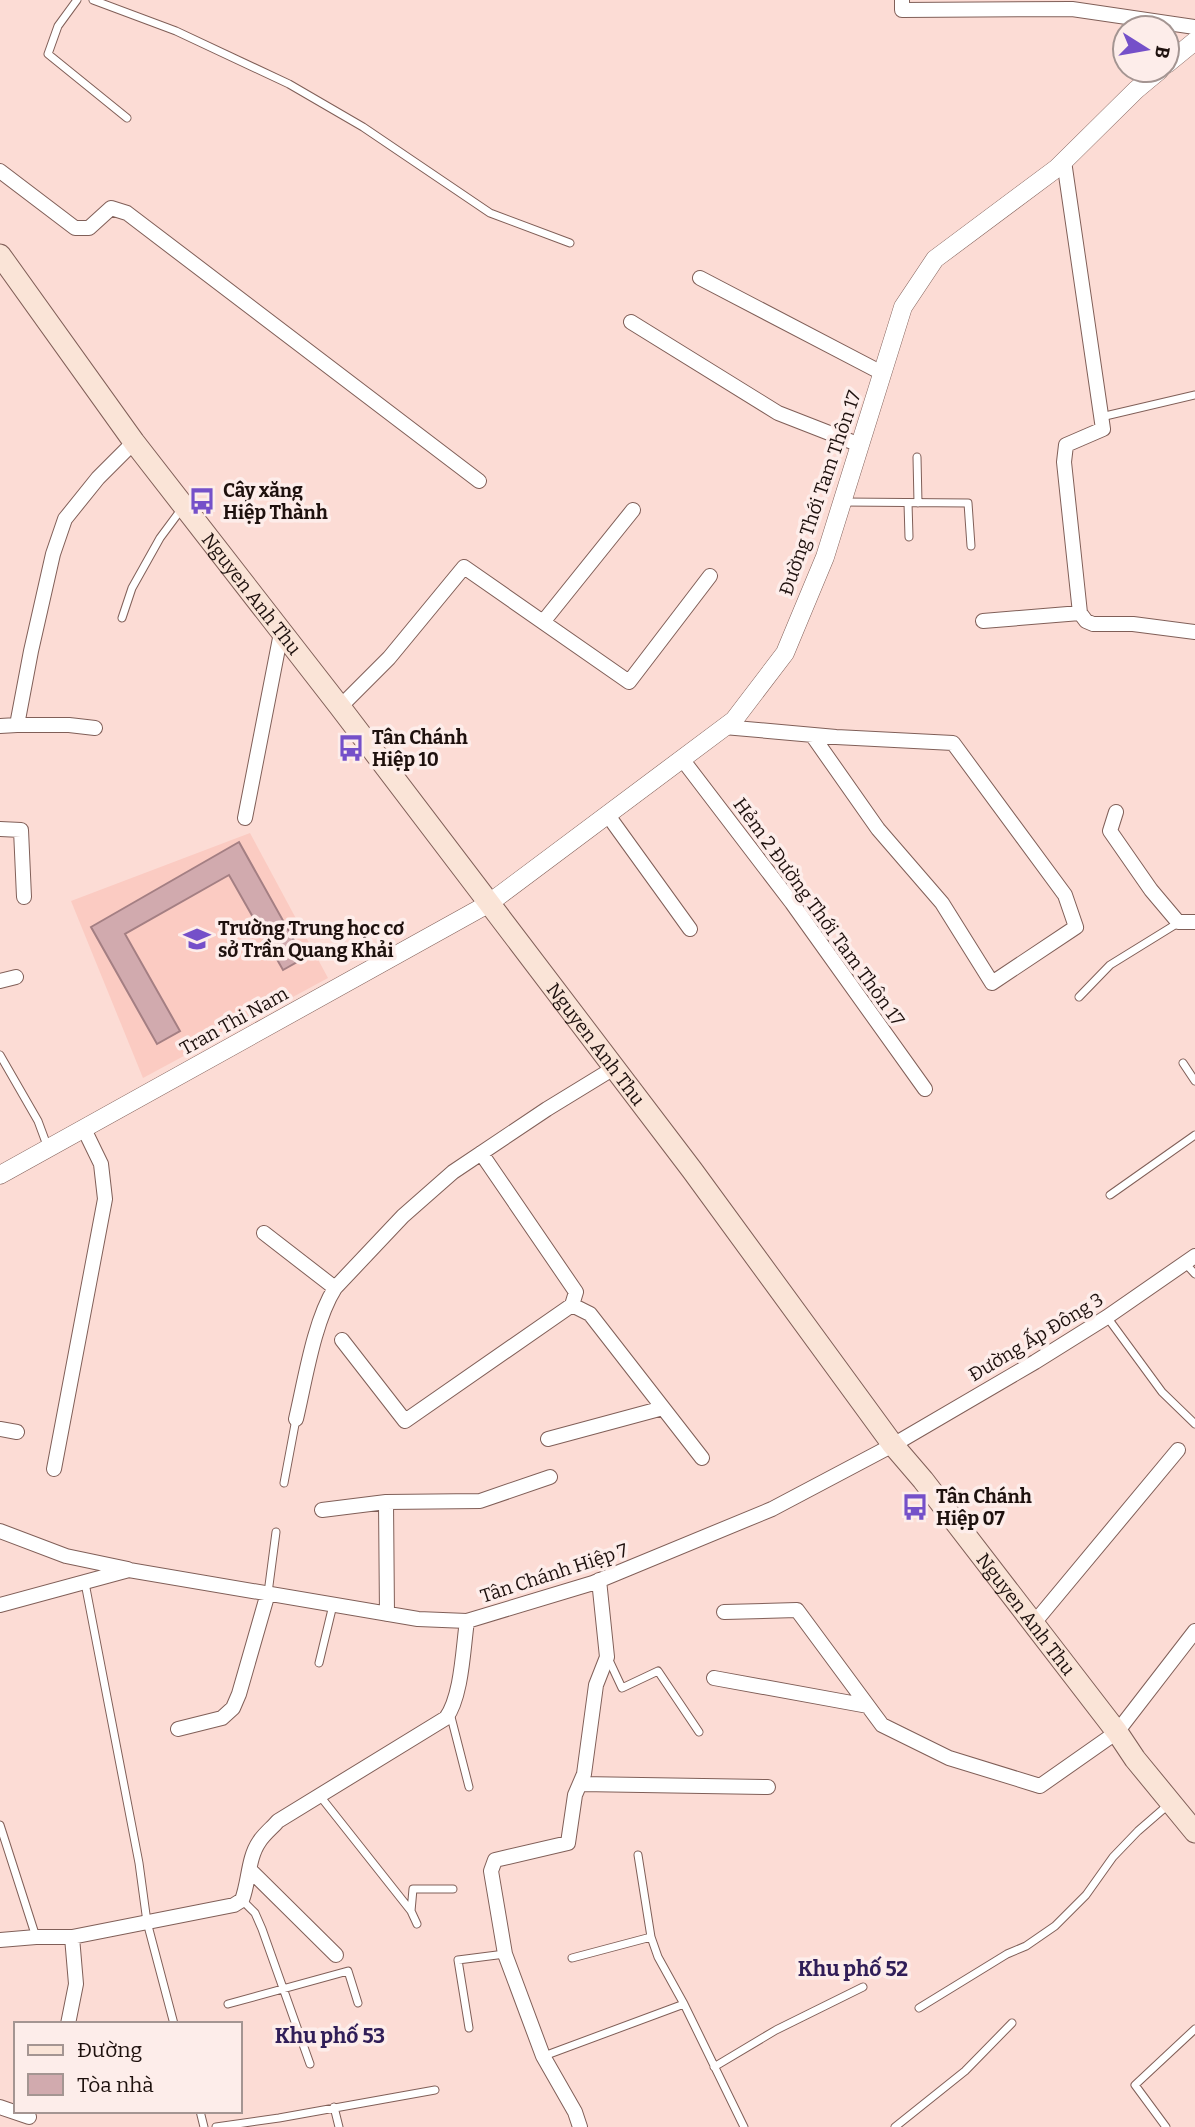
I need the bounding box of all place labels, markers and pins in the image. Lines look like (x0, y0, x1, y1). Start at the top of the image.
place label: Cây xăng Hiệp Thành (223, 479, 328, 524)
bus stop icon: Cây xăng Hiệp Thành (187, 486, 217, 516)
place label: Tân Chánh Hiệp 10 (372, 726, 468, 771)
bus stop icon: Tân Chánh Hiệp 10 (336, 733, 366, 763)
place label: Trường Trung học cơ sở Trần Quang Khải (218, 917, 404, 962)
school or university icon: Trường Trung học cơ sở Trần Quang Khải (182, 924, 212, 954)
place label: Tân Chánh Hiệp 07 (936, 1485, 1032, 1530)
bus stop icon: Tân Chánh Hiệp 07 (900, 1492, 930, 1522)

